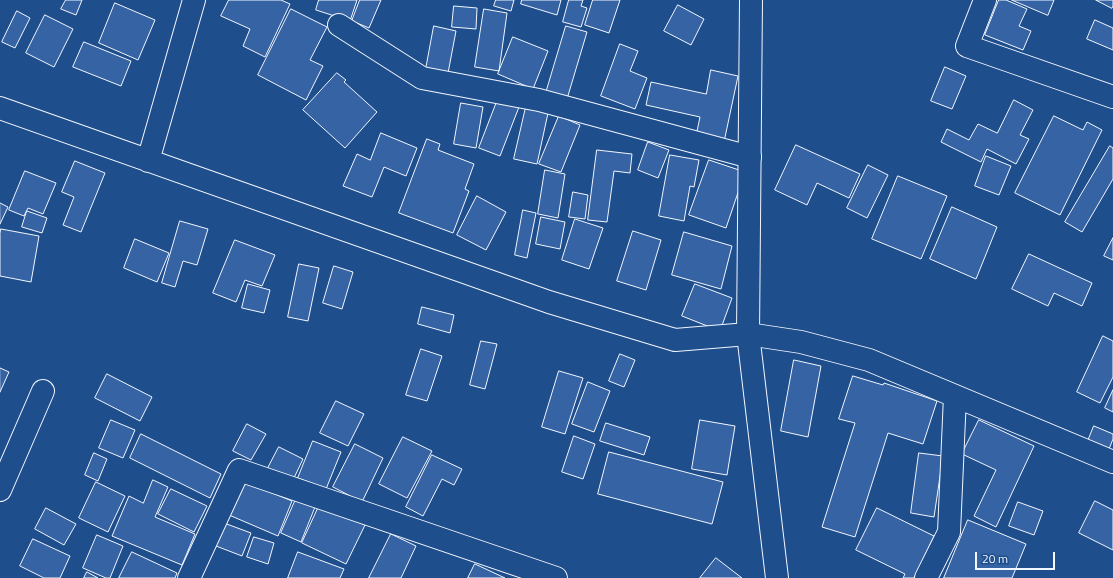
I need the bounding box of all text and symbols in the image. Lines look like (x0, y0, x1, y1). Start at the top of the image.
scale bar (977, 544, 1057, 570)
text: 20 m (982, 549, 1008, 568)

